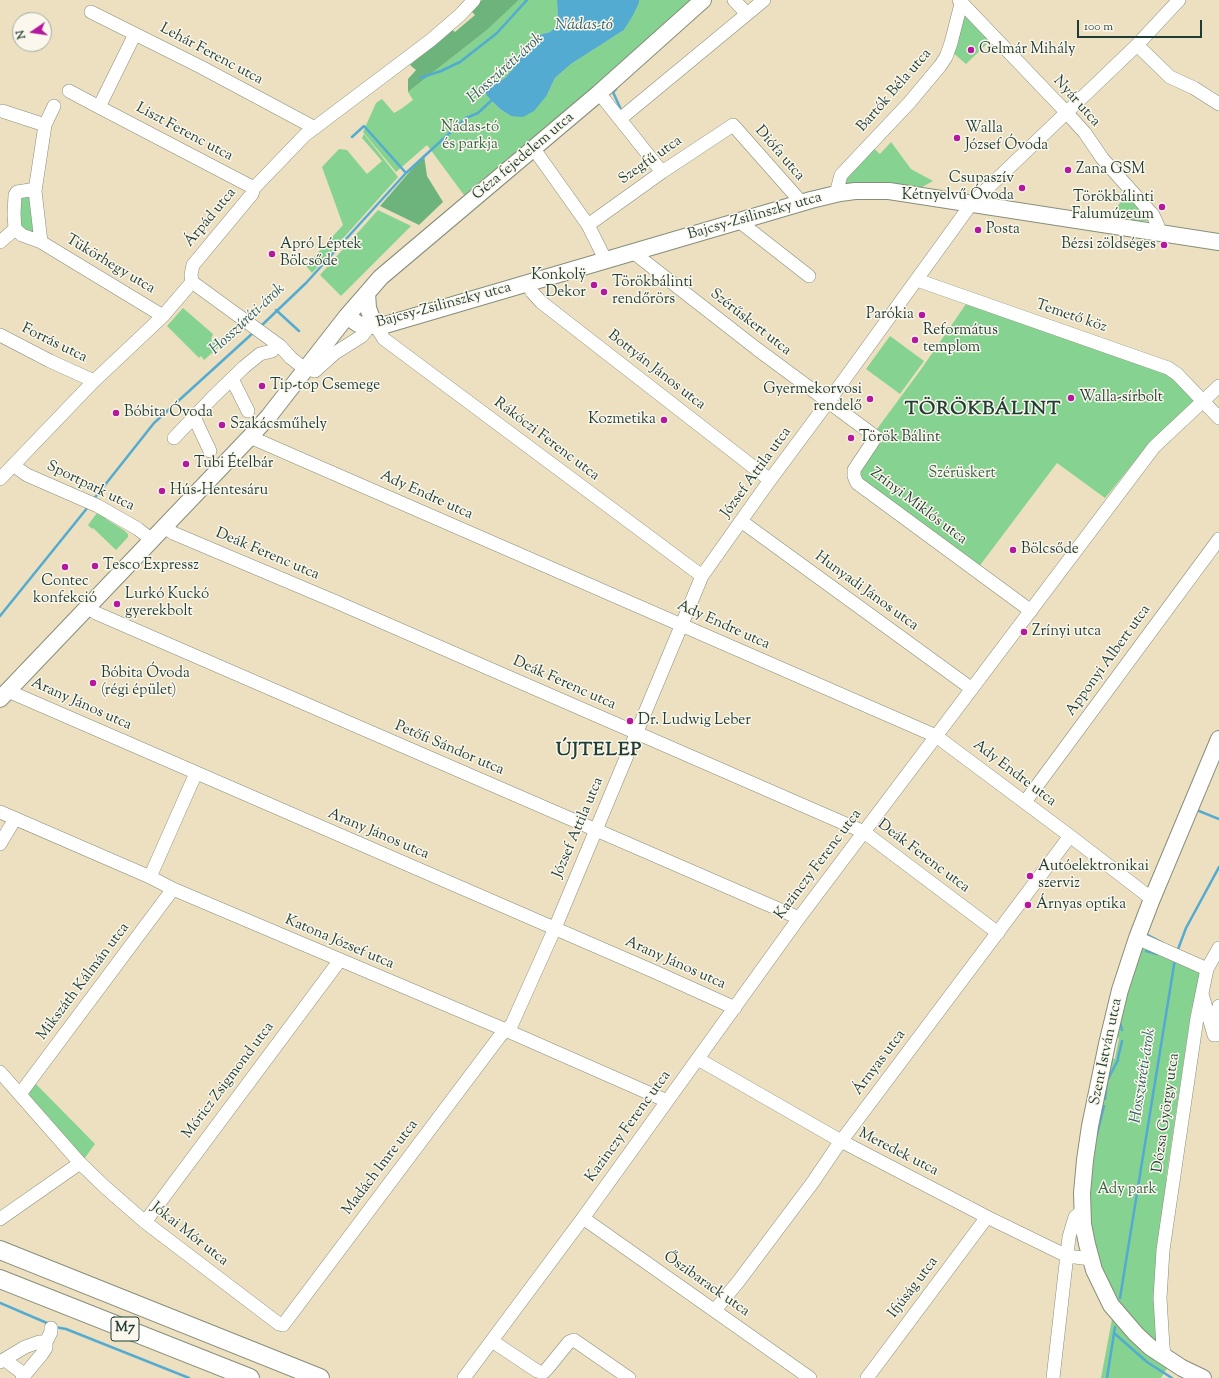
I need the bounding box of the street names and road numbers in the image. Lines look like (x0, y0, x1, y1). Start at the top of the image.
street label: Lehár Ferenc utca (156, 20, 266, 90)
street label: Bartók Béla utca (854, 46, 936, 136)
street label: Nyár utca (1048, 73, 1104, 131)
street label: Liszt Ferenc utca (133, 100, 235, 166)
street label: Géza fejedelem utca (469, 109, 579, 205)
street label: Diófa utca (750, 123, 808, 185)
street label: Szegfű utca (616, 133, 686, 189)
street label: Árpád utca (181, 185, 241, 251)
street label: Bajcsy-Zsilinszky utca (686, 189, 824, 245)
street label: Tükörhegy utca (62, 231, 158, 299)
street label: Bajcsy-Zsilinszky utca (375, 279, 513, 333)
street label: Szérűskert utca (706, 286, 794, 360)
street label: Temető köz (1033, 296, 1109, 338)
street label: Forrás utca (18, 320, 90, 368)
street label: Bottyán János utca (604, 327, 708, 415)
street label: Rákóczi Ferenc utca (490, 394, 602, 486)
street label: József Attila utca (718, 424, 796, 522)
street label: Sportpark utca (43, 458, 137, 516)
street label: Zrínyi Miklós utca (866, 465, 970, 549)
street label: Ady Endre utca (377, 467, 475, 525)
street label: Deák Ferenc utca (212, 525, 322, 585)
street label: Hunyadi János utca (811, 548, 921, 636)
street label: Ady Endre utca (674, 597, 772, 655)
street label: Apponyi Albert utca (1063, 602, 1155, 720)
street label: Deák Ferenc utca (510, 653, 618, 715)
street label: Arany János utca (28, 675, 134, 735)
street label: Petőfi Sándor utca (392, 718, 506, 780)
street label: Ady Endre utca (969, 737, 1059, 811)
street label: József Attila utca (550, 775, 608, 881)
street label: Arany János utca (325, 806, 431, 864)
street label: Kazinczy Ferenc utca (772, 806, 866, 924)
street label: Deák Ferenc utca (873, 816, 973, 898)
street label: Katona József utca (282, 912, 396, 974)
street label: Mikszáth Kálmán utca (34, 920, 134, 1044)
street label: Arany János utca (622, 934, 728, 994)
street label: Szent István utca (1087, 997, 1127, 1107)
street label: Móricz Zsigmond utca (179, 1019, 279, 1143)
street label: Árnyas utca (850, 1027, 910, 1099)
street label: Dózsa György utca (1150, 1052, 1184, 1174)
street label: Kazinczy Ferenc utca (583, 1068, 675, 1186)
street label: Madách Imre utca (339, 1117, 423, 1219)
street label: Meredek utca (855, 1125, 941, 1181)
street label: Jókai Mór utca (147, 1199, 231, 1271)
street label: Őszibarack utca (659, 1249, 753, 1321)
street label: Ifjúság utca (885, 1254, 943, 1322)
road number: M7 (111, 1317, 139, 1341)

